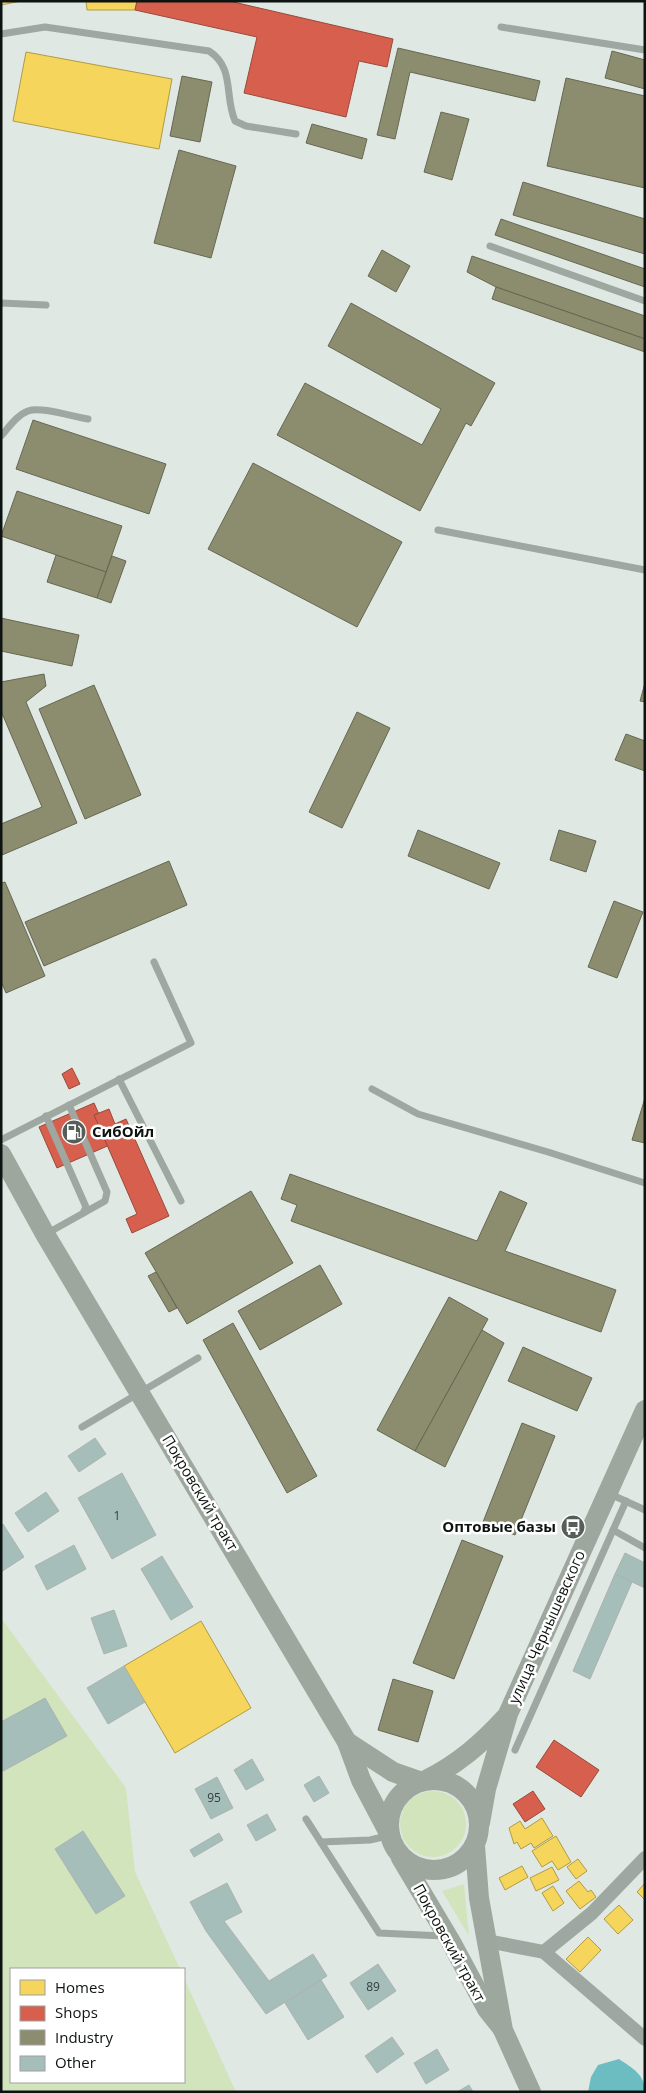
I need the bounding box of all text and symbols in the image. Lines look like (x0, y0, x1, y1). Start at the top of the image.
fuel station icon: СибОйл (61, 1119, 87, 1145)
place label: СибОйл (92, 1121, 154, 1141)
street label: Покровский тракт (158, 1431, 243, 1554)
house number: 1 (114, 1507, 120, 1524)
bus stop icon: Оптовые базы (560, 1514, 586, 1540)
place label: Оптовые базы (442, 1516, 556, 1536)
street label: улица Чернышевского (503, 1547, 589, 1707)
house number: 95 (207, 1789, 221, 1806)
street label: Покровский тракт (409, 1880, 491, 2005)
legend (10, 1968, 185, 2083)
text: Homes (55, 1977, 105, 1997)
house number: 89 (366, 1978, 380, 1995)
text: Shops (55, 2002, 98, 2022)
text: Industry (55, 2027, 113, 2047)
text: Other (55, 2052, 96, 2072)

